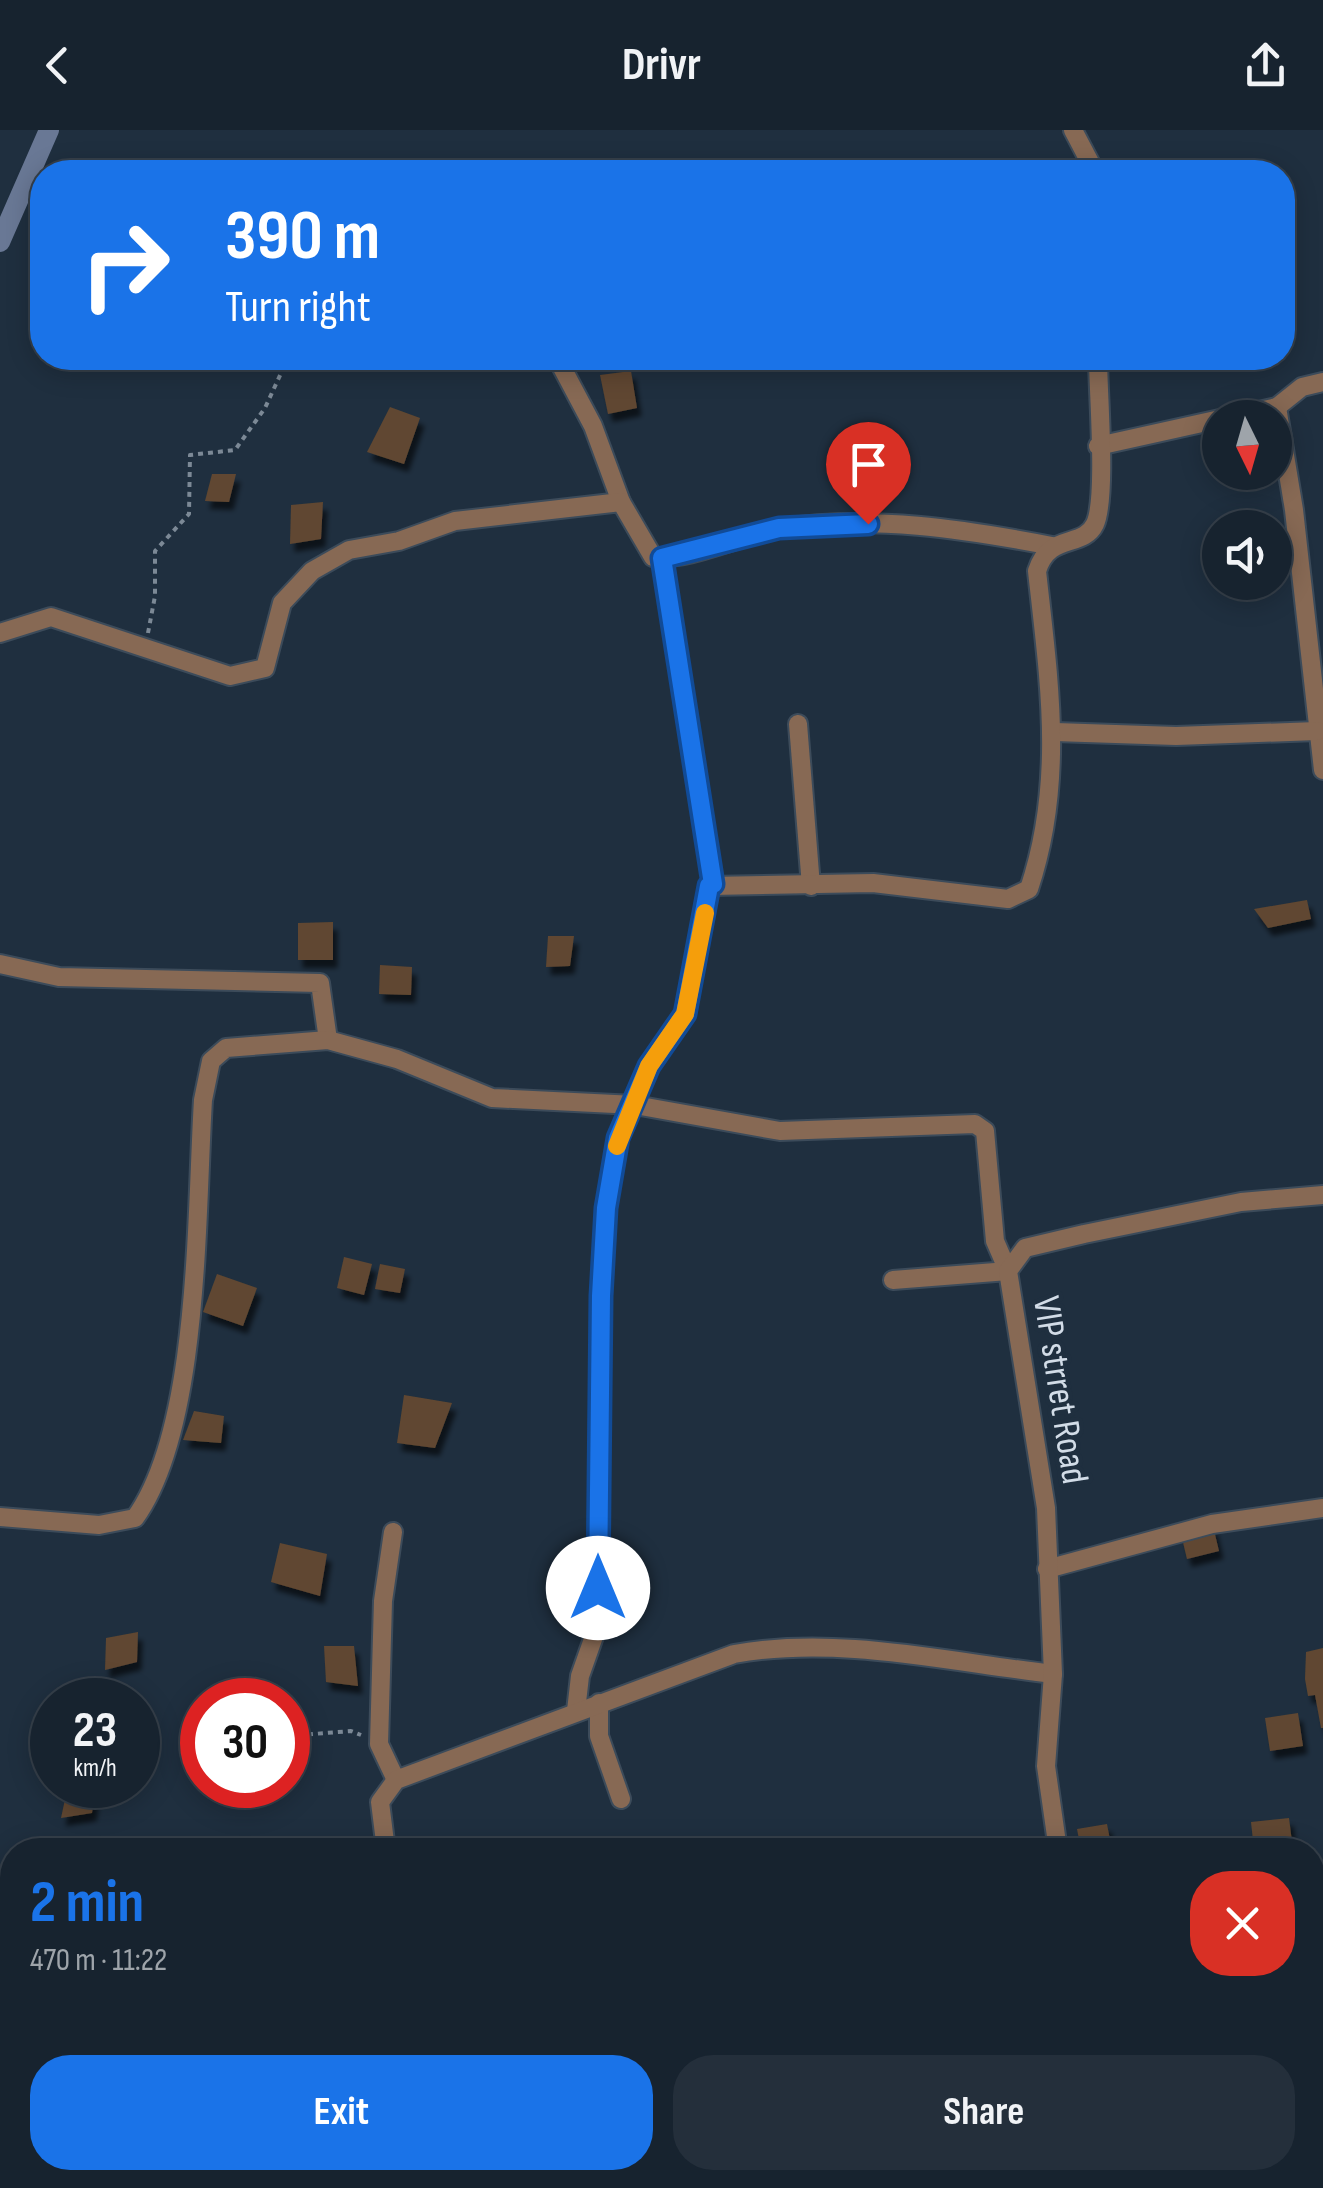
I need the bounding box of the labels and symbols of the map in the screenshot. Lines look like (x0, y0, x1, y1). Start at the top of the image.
north arrow (1202, 400, 1292, 490)
pin (826, 422, 911, 525)
street label: VIP strret Road (1023, 1293, 1097, 1487)
position arrow (546, 1536, 650, 1640)
speed limit sign: 30 (180, 1678, 310, 1808)

